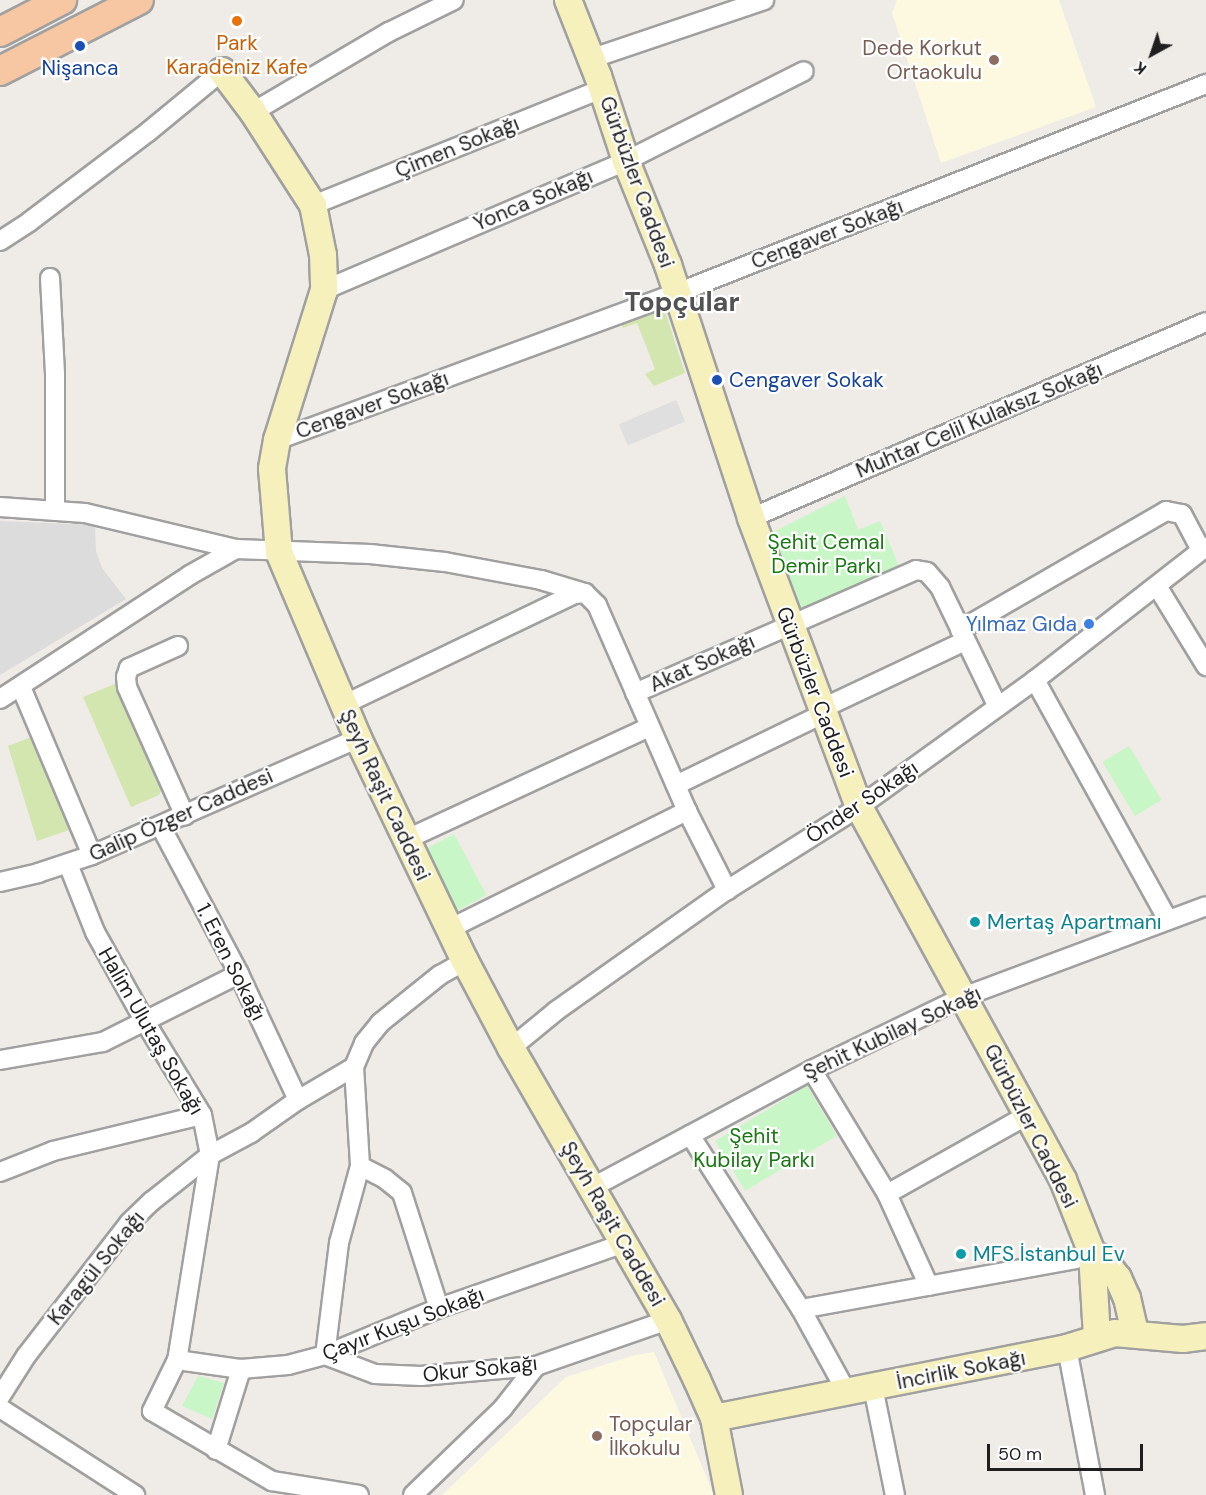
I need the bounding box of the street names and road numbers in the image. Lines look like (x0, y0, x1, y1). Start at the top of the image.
street label: Gürbüzler Caddesi (594, 93, 680, 271)
street label: Çimen Sokağı (391, 111, 523, 183)
street label: Yonca Sokağı (470, 164, 596, 236)
street label: Cengaver Sokağı (748, 193, 906, 275)
street label: Muhtar Celil Kulaksız Sokağı (852, 357, 1106, 483)
street label: Cengaver Sokağı (292, 366, 452, 444)
street label: Gürbüzler Caddesi (771, 603, 859, 781)
street label: Akat Sokağı (646, 629, 758, 697)
street label: Şeyh Raşit Caddesi (334, 705, 436, 885)
street label: Önder Sokağı (801, 755, 923, 849)
street label: Galip Özger Caddesi (85, 763, 277, 867)
street label: 1. Eren Sokağı (191, 899, 271, 1025)
street label: Halim Ulutaş Sokağı (93, 943, 209, 1119)
street label: Şehit Kubilay Sokağı (799, 981, 985, 1085)
street label: Gürbüzler Caddesi (979, 1040, 1083, 1212)
street label: Şeyh Raşit Caddesi (555, 1137, 671, 1311)
street label: Karagül Sokağı (42, 1206, 150, 1330)
street label: Çayır Kuşu Sokağı (319, 1282, 487, 1366)
street label: İncirlik Sokağı (894, 1345, 1028, 1395)
street label: Okur Sokağı (421, 1350, 539, 1388)

